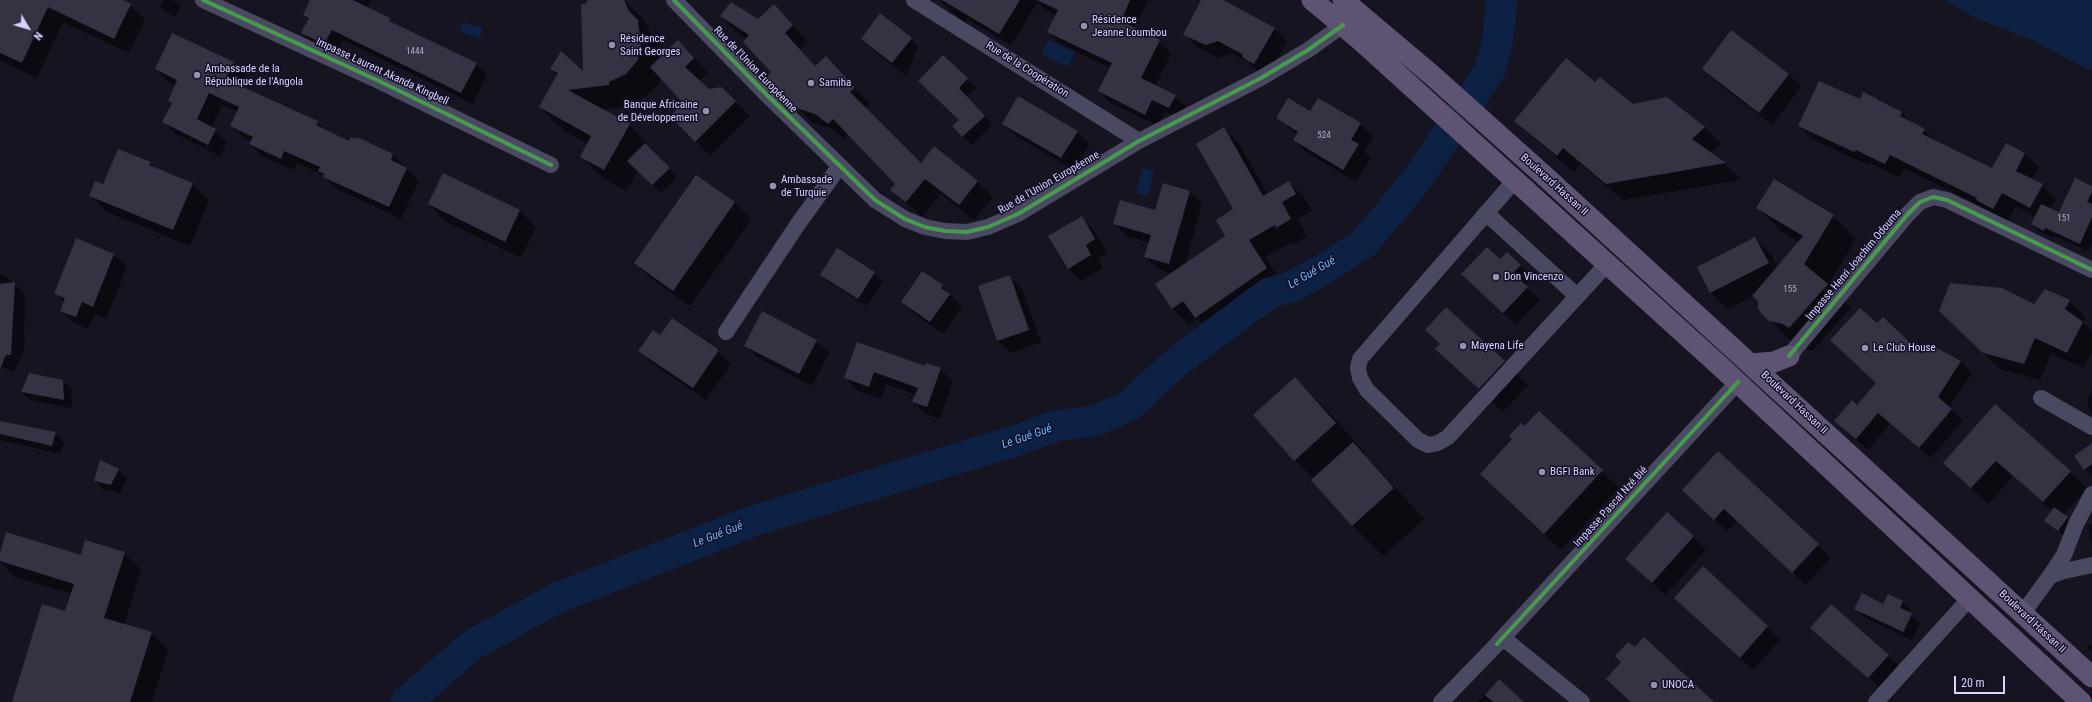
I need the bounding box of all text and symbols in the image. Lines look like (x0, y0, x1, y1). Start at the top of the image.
north arrow (8, 8, 48, 48)
place label: Résidence Jeanne Loumbou (1092, 13, 1167, 39)
marker: Résidence Jeanne Loumbou (1079, 21, 1089, 31)
street label: Rue de l'Union Européenne (710, 24, 800, 116)
text: N (31, 29, 45, 42)
place label: Résidence Saint Georges (620, 32, 681, 58)
street label: Impasse Laurent Akanda Kingbell (314, 35, 450, 109)
street label: Rue de la Coopération (983, 39, 1071, 101)
marker: Résidence Saint Georges (607, 40, 617, 50)
house number: 1444 (406, 47, 424, 57)
place label: Ambassade de la République de l'Angola (205, 62, 303, 88)
marker: Ambassade de la République de l'Angola (192, 70, 202, 80)
place label: Samiha (819, 76, 851, 90)
marker: Samiha (806, 78, 816, 88)
place label: Banque Africaine de Développement (618, 98, 698, 124)
marker: Banque Africaine de Développement (701, 106, 711, 116)
house number: 524 (1317, 131, 1331, 141)
street label: Rue de l'Union Européenne (996, 149, 1102, 217)
street label: Boulevard Hassan II (1518, 151, 1590, 219)
place label: Ambassade de Turquie (781, 173, 832, 199)
marker: Ambassade de Turquie (768, 181, 778, 191)
street label: Impasse Henri Joachim Odouma (1803, 207, 1905, 323)
house number: 151 (2057, 214, 2071, 224)
water label: Le Gué Gué (1286, 254, 1338, 292)
place label: Don Vincenzo (1504, 270, 1564, 284)
marker: Don Vincenzo (1491, 272, 1501, 282)
house number: 155 (1783, 285, 1797, 295)
place label: Mayena Life (1471, 339, 1524, 353)
marker: Mayena Life (1458, 341, 1468, 351)
place label: Le Club House (1873, 341, 1936, 355)
marker: Le Club House (1860, 343, 1870, 353)
street label: Boulevard Hassan II (1758, 369, 1830, 437)
water label: Le Gué Gué (1000, 422, 1054, 452)
street label: Impasse Pascal Nzé Bié (1571, 464, 1651, 550)
place label: BGFI Bank (1550, 465, 1595, 479)
marker: BGFI Bank (1537, 467, 1547, 477)
water label: Le Gué Gué (691, 519, 745, 551)
street label: Boulevard Hassan II (1996, 588, 2068, 656)
scale bar (1956, 668, 2007, 694)
text: 20 m (1961, 676, 1985, 690)
place label: UNOCA (1662, 678, 1694, 692)
marker: UNOCA (1649, 680, 1659, 690)

